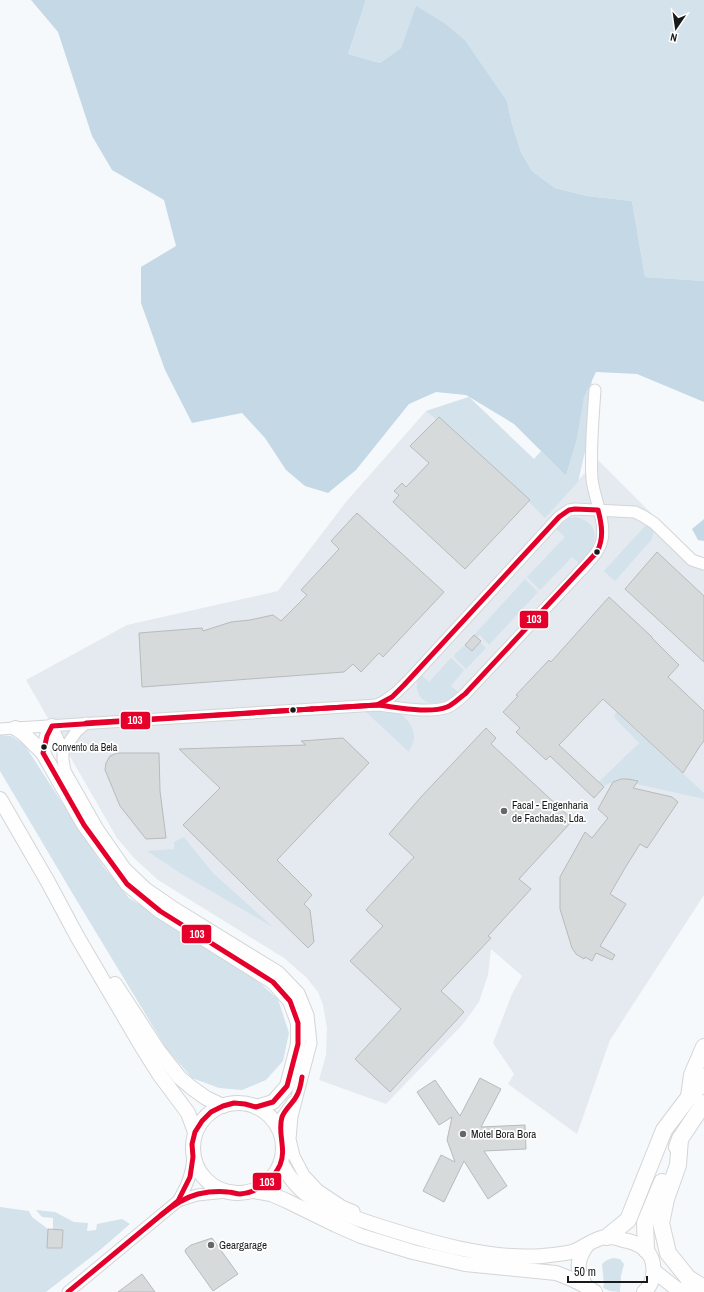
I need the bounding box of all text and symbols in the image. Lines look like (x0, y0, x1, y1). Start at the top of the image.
north arrow (656, 8, 696, 48)
text: N (669, 30, 678, 45)
unlabelled marker (592, 547, 602, 557)
line badge: 103 (519, 610, 549, 629)
text: 103 (526, 612, 542, 626)
unlabelled marker (288, 705, 298, 715)
line badge: 103 (120, 711, 151, 730)
text: 103 (127, 713, 143, 727)
place label: Convento da Bela (52, 741, 118, 754)
marker: Convento da Bela (39, 742, 49, 752)
place label: Facal - Engenharia de Fachadas, Lda. (512, 798, 588, 825)
marker: Facal - Engenharia de Fachadas, Lda. (499, 806, 509, 816)
line badge: 103 (181, 924, 212, 944)
text: 103 (189, 927, 205, 941)
place label: Motel Bora Bora (471, 1127, 536, 1141)
marker: Motel Bora Bora (458, 1129, 468, 1139)
line badge: 103 (252, 1172, 282, 1191)
text: 103 (259, 1175, 275, 1189)
place label: Geargarage (219, 1238, 267, 1252)
marker: Geargarage (206, 1240, 216, 1250)
scale bar (568, 1258, 647, 1284)
text: 50 m (574, 1264, 596, 1280)

